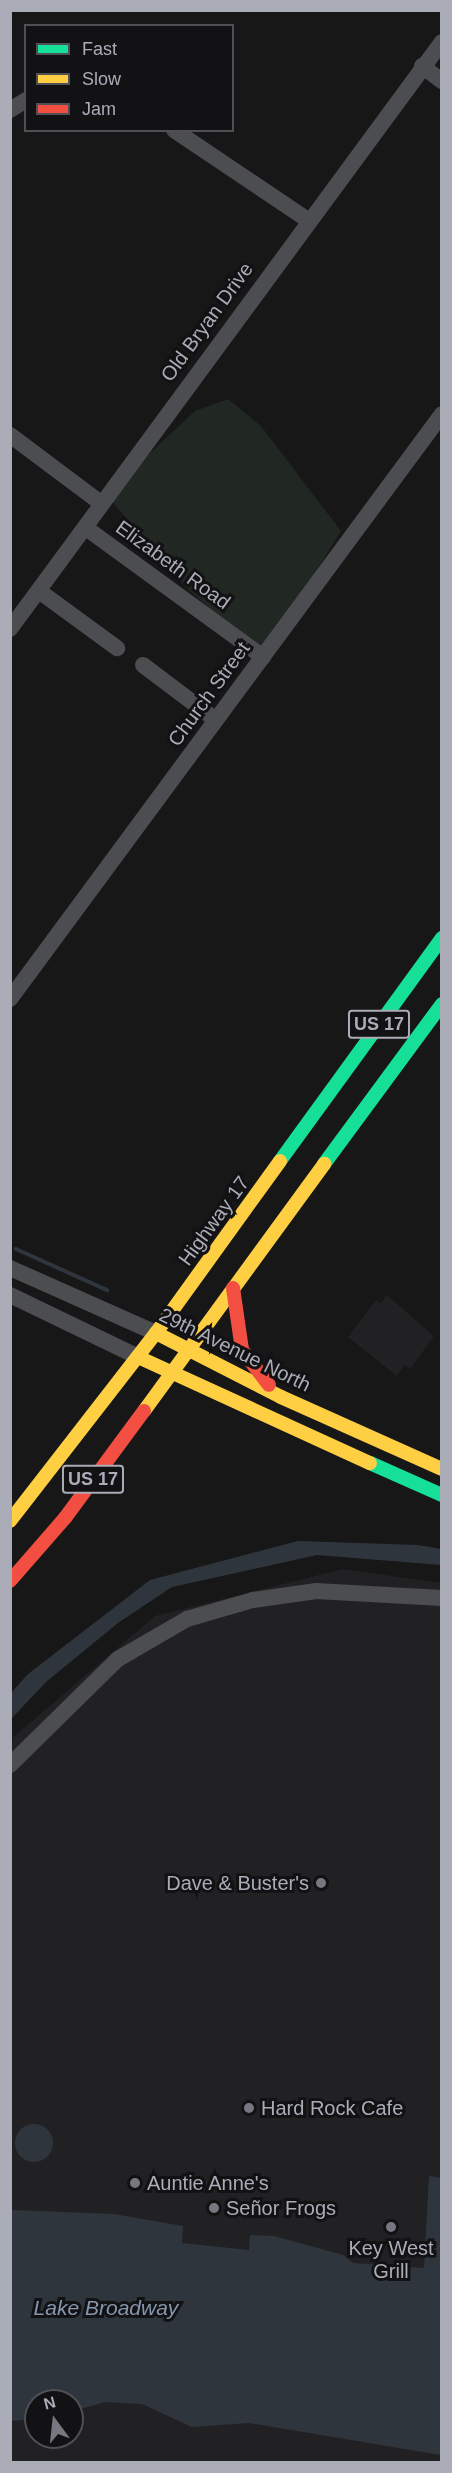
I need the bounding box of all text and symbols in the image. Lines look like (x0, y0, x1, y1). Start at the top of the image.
legend (24, 24, 234, 132)
text: Fast (82, 39, 117, 59)
text: Slow (82, 69, 121, 89)
text: Jam (82, 99, 116, 119)
street label: Old Bryan Drive (156, 258, 258, 386)
street label: Elizabeth Road (111, 515, 235, 615)
street label: Church Street (163, 637, 255, 751)
road number: US 17 (348, 1009, 410, 1039)
street label: Highway 17 (174, 1172, 254, 1270)
street label: 29th Avenue North (155, 1303, 315, 1397)
road number: US 17 (62, 1464, 124, 1494)
place label: Dave & Buster's (166, 1871, 309, 1895)
marker: Dave & Buster's (314, 1876, 328, 1890)
place label: Hard Rock Cafe (261, 2096, 403, 2120)
marker: Hard Rock Cafe (242, 2101, 256, 2115)
place label: Auntie Anne's (147, 2171, 270, 2195)
marker: Auntie Anne's (128, 2176, 142, 2190)
place label: Señor Frogs (226, 2196, 336, 2220)
marker: Señor Frogs (207, 2201, 221, 2215)
marker: Key West Grill (384, 2220, 398, 2234)
place label: Key West Grill (348, 2236, 434, 2283)
water label: Lake Broadway (34, 2295, 178, 2321)
north arrow (24, 2389, 84, 2449)
text: N (42, 2393, 58, 2413)

